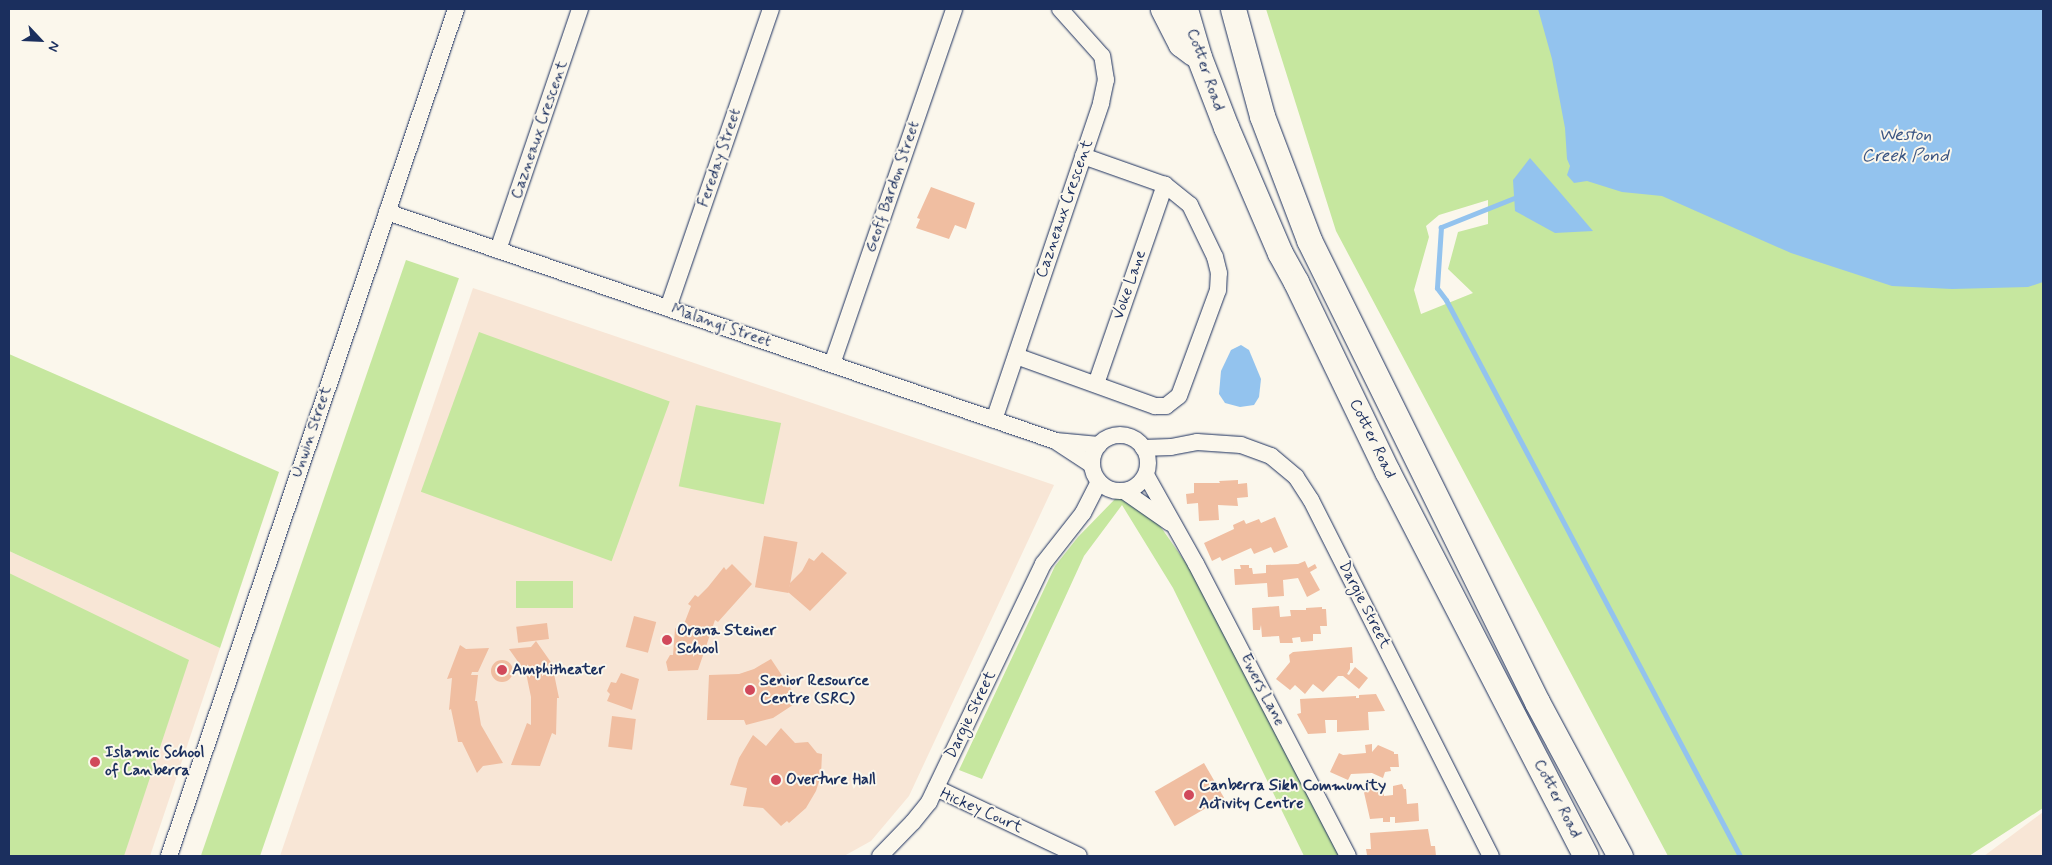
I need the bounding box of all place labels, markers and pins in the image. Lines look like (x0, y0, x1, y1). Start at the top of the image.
place label: Orana Steiner School (677, 621, 773, 659)
marker: Orana Steiner School (661, 634, 673, 646)
place label: Amphitheater (512, 660, 605, 680)
marker: Amphitheater (496, 664, 508, 676)
place label: Senior Resource Centre (SRC) (760, 671, 869, 709)
marker: Senior Resource Centre (SRC) (744, 684, 756, 696)
place label: Islamic School of Canberra (105, 743, 205, 781)
marker: Islamic School of Canberra (89, 756, 101, 768)
place label: Overture Hall (786, 770, 878, 790)
marker: Overture Hall (770, 774, 782, 786)
place label: Canberra Sikh Community Activity Centre (1199, 776, 1384, 814)
marker: Canberra Sikh Community Activity Centre (1183, 789, 1195, 801)

